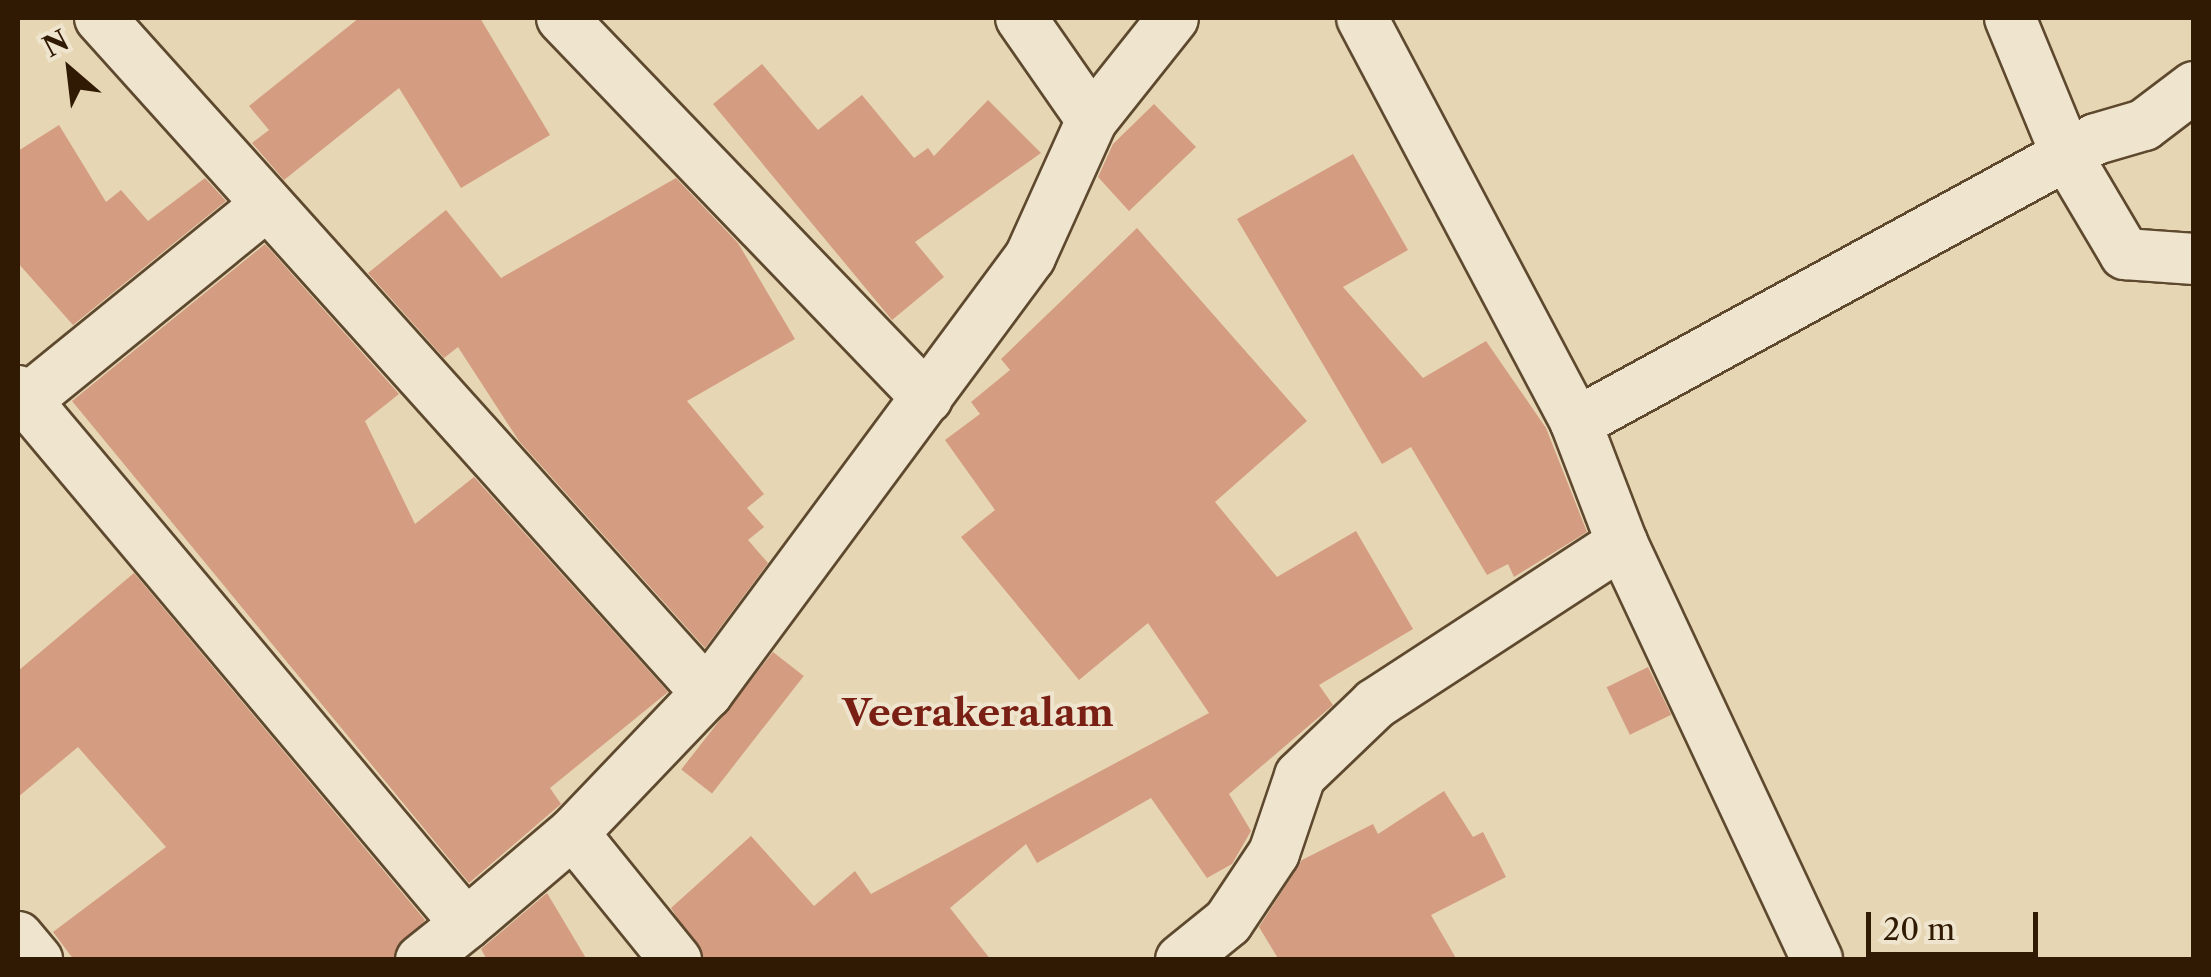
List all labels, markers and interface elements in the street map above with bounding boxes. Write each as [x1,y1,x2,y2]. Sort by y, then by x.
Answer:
north arrow [20,20,120,120]
text: N [37,23,75,64]
district label: Veerakeralam [842,690,1114,736]
scale bar [1871,892,2044,954]
text: 20 m [1883,911,1955,948]

